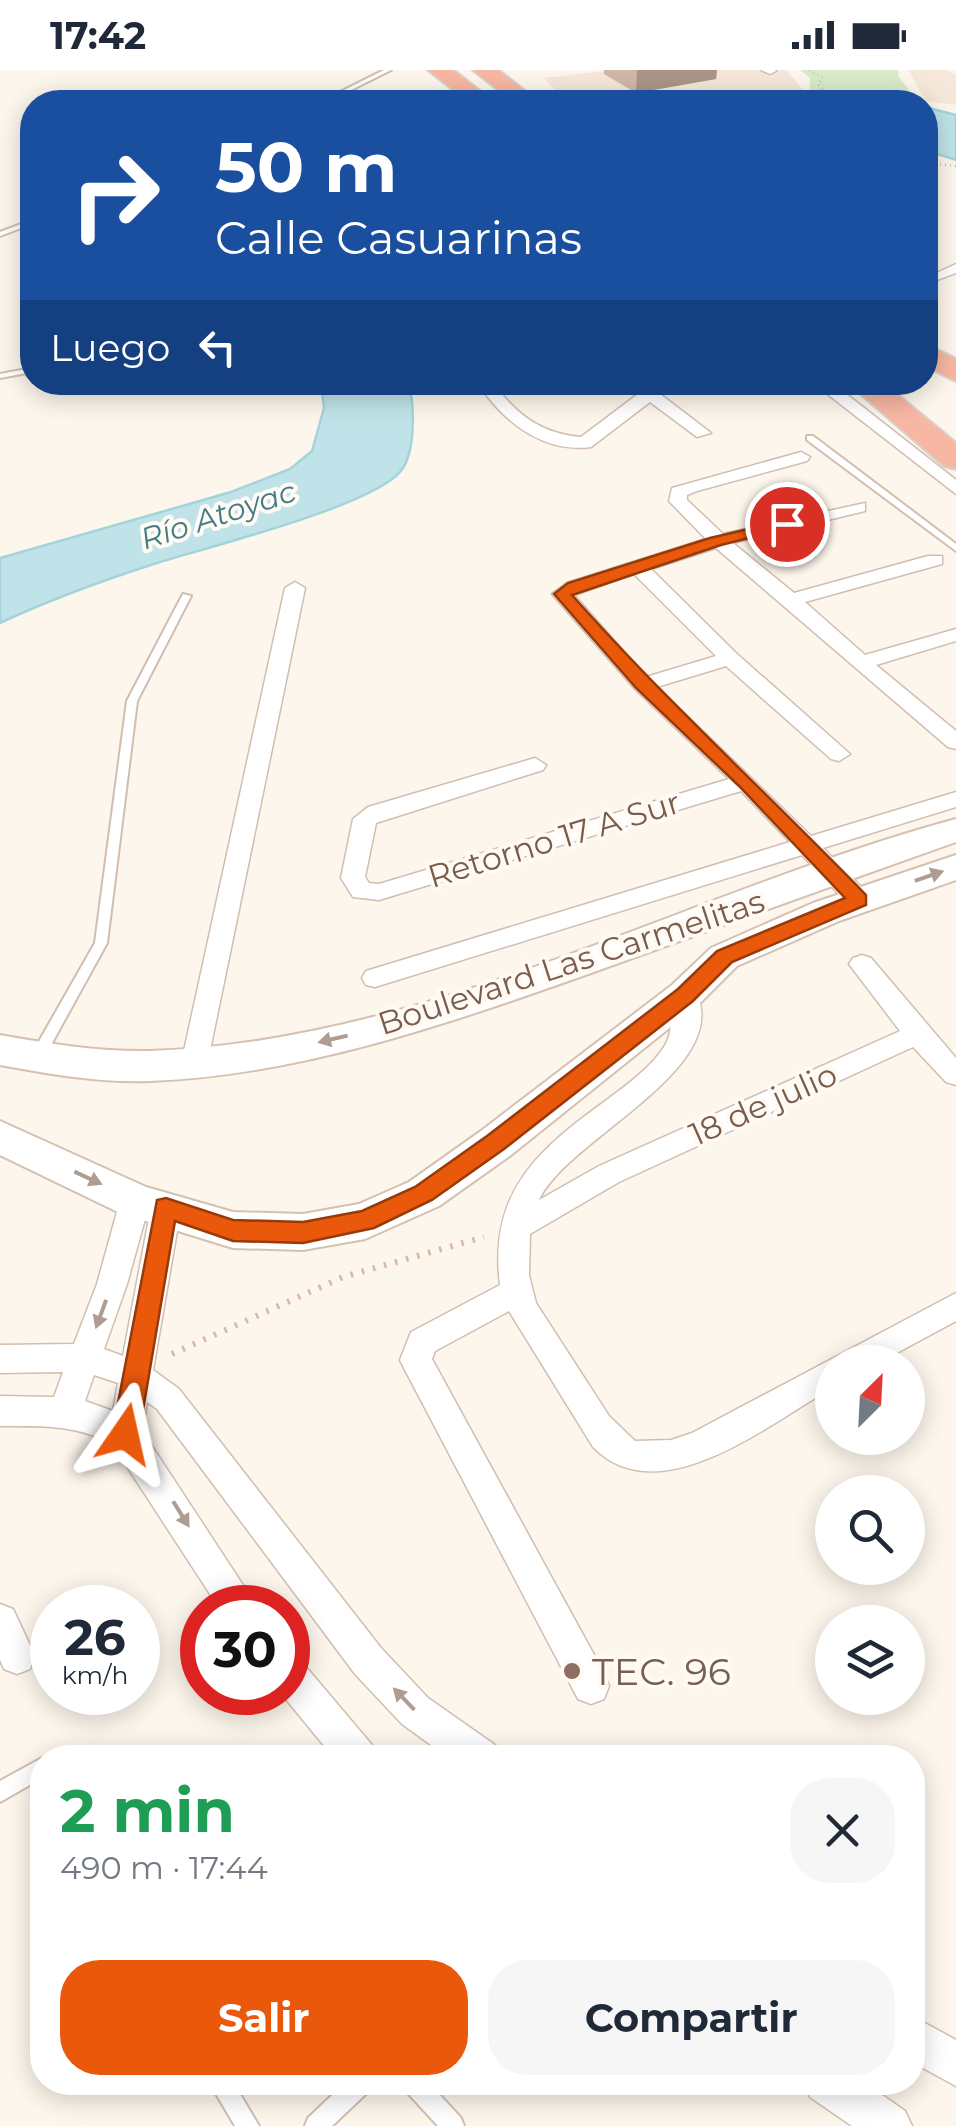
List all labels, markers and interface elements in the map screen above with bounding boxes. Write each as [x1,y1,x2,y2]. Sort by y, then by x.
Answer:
text: 17:42 [50,12,146,59]
text: 50 m [215,124,397,210]
icon: right [50,130,180,260]
text: Calle Casuarinas [215,210,582,265]
icon: left [190,320,245,375]
text: Luego [50,324,170,371]
water label: Río Atoyac [136,473,300,557]
pin [745,482,830,567]
icon: arrive [760,497,815,552]
street label: Retorno 17 A Sur [423,782,685,896]
one-way arrow [914,868,944,883]
street label: Boulevard Las Carmelitas [373,881,769,1043]
one-way arrow [317,1032,348,1047]
street label: 18 de julio [683,1054,843,1154]
one-way arrow [74,1170,103,1187]
one-way arrow [93,1299,108,1329]
north arrow [815,1345,925,1455]
map controls [815,1345,925,1715]
position arrow [73,1382,177,1486]
button: search [815,1475,925,1585]
one-way arrow [171,1501,189,1528]
speed limit sign: 30 [180,1585,310,1715]
button: layers [815,1605,925,1715]
text: 26 [64,1607,126,1668]
place label: TEC. 96 [592,1648,731,1695]
text: km/h [62,1660,128,1690]
marker: TEC. 96 [561,1660,583,1682]
one-way arrow [393,1688,417,1712]
text: 2 min [60,1774,235,1847]
button: close [790,1778,895,1883]
text: 490 m · 17:44 [60,1848,268,1887]
button: Salir [60,1960,468,2075]
button: Compartir [488,1960,895,2075]

